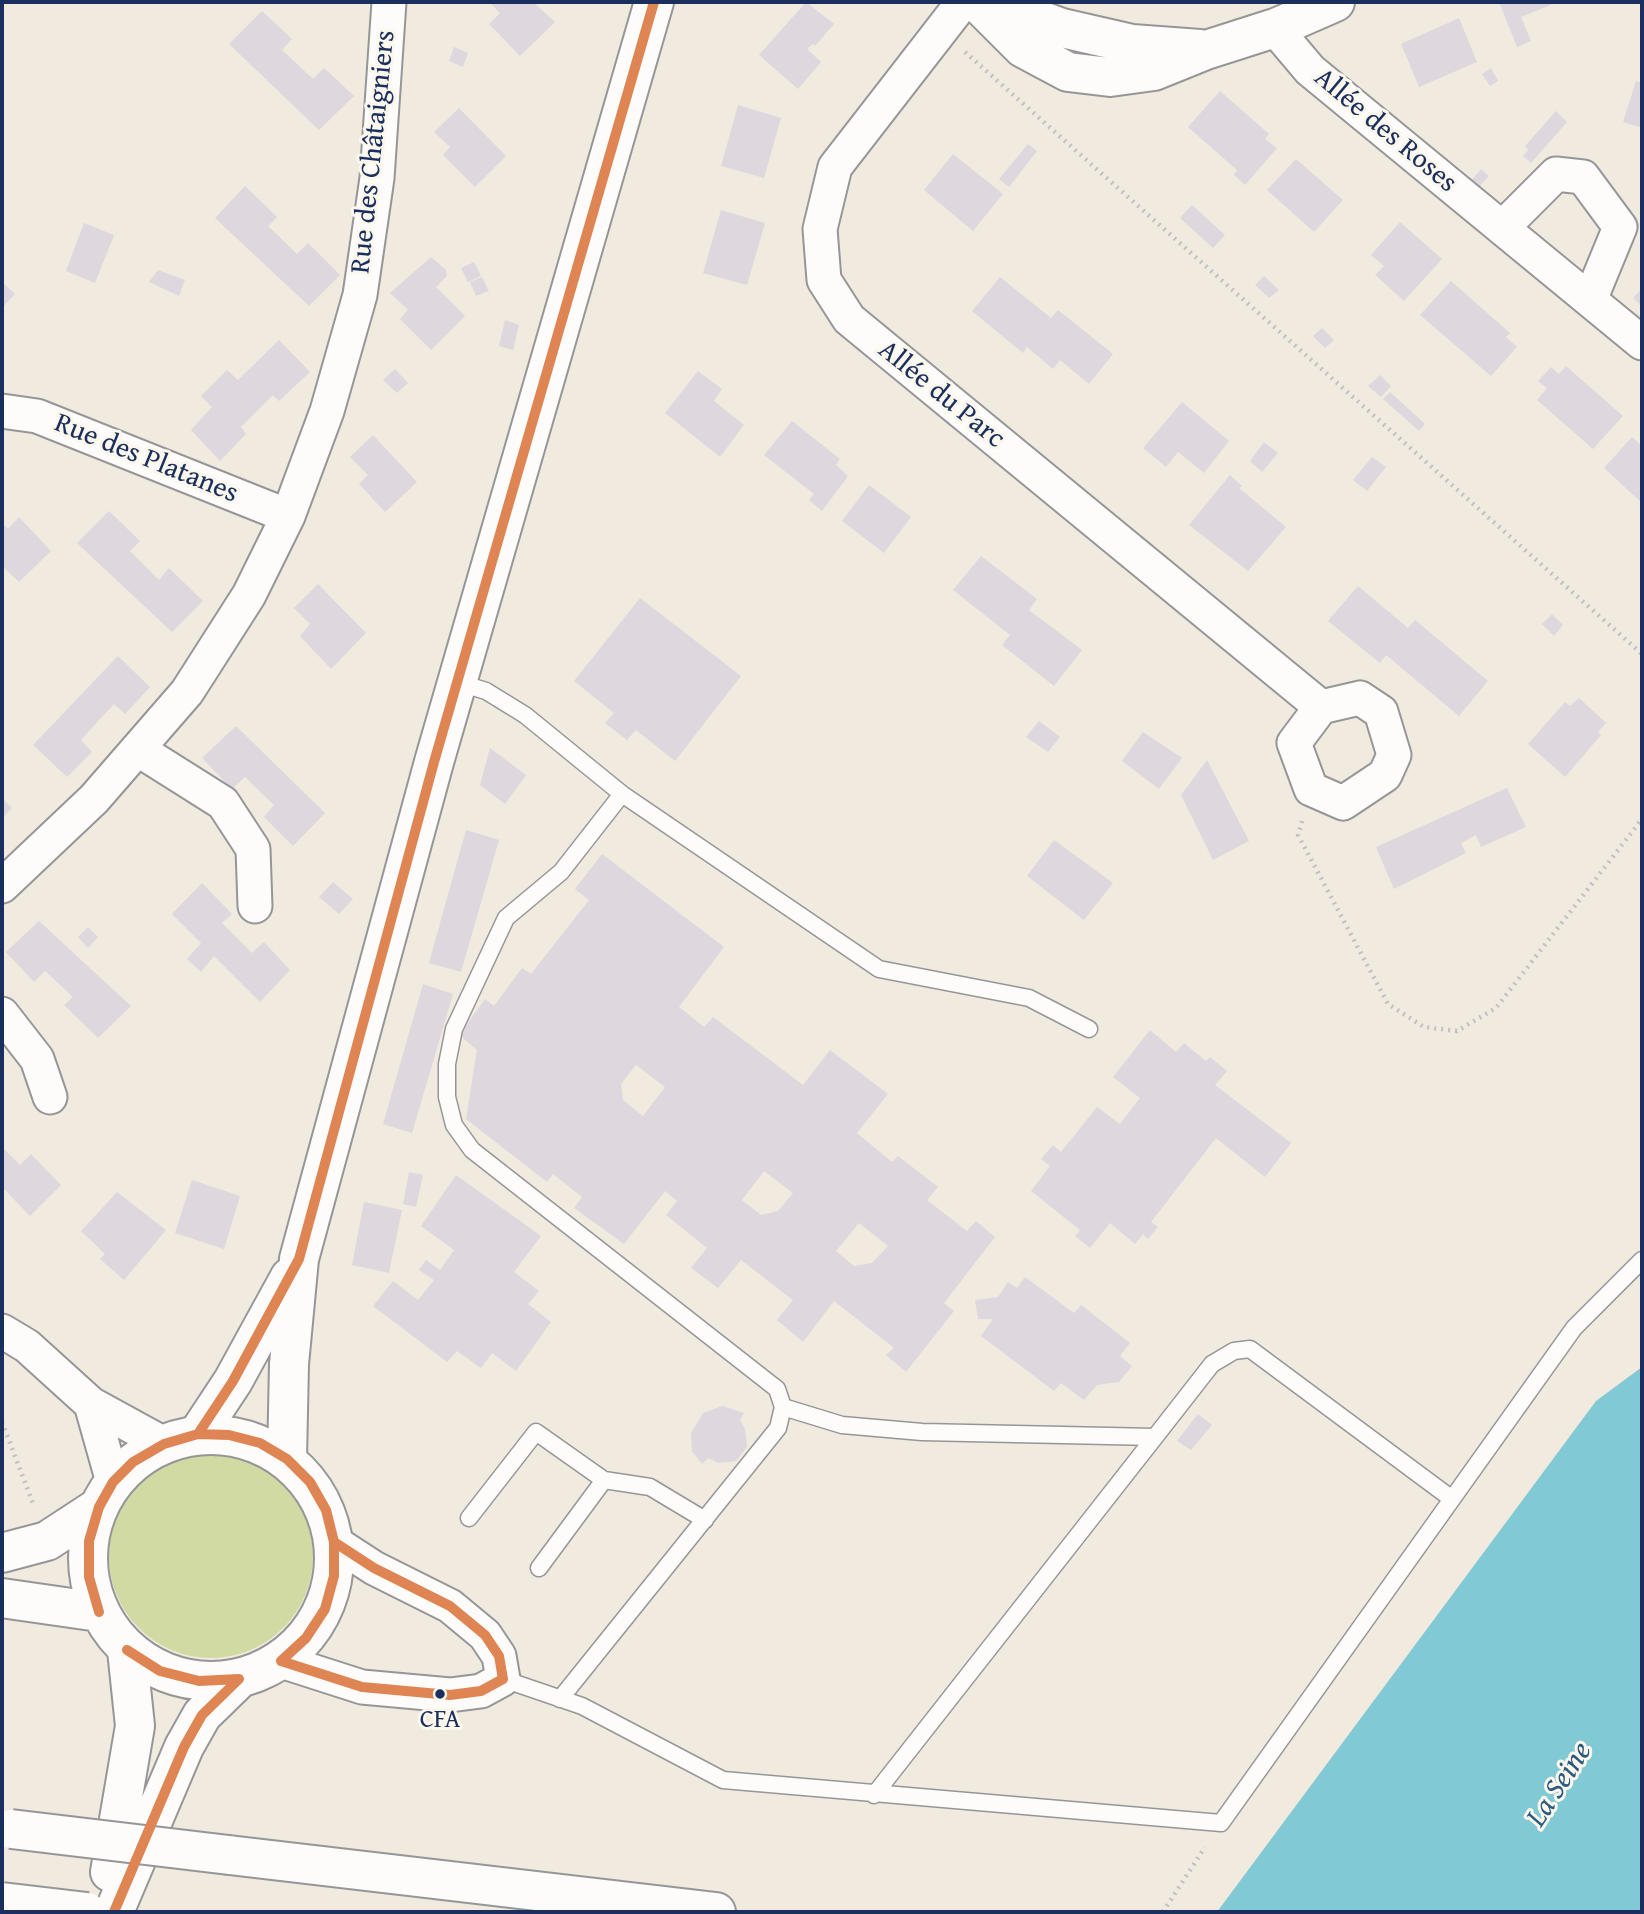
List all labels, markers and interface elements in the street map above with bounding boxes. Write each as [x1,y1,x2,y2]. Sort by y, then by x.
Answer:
street label: Rue des Châtaigniers [345,29,403,275]
street label: Allée des Roses [1307,61,1463,201]
street label: Allée du Parc [871,334,1011,456]
street label: Rue des Platanes [49,407,243,511]
marker: CFA [433,1687,447,1701]
place label: CFA [420,1704,460,1736]
water label: La Seine [1519,1736,1601,1834]

